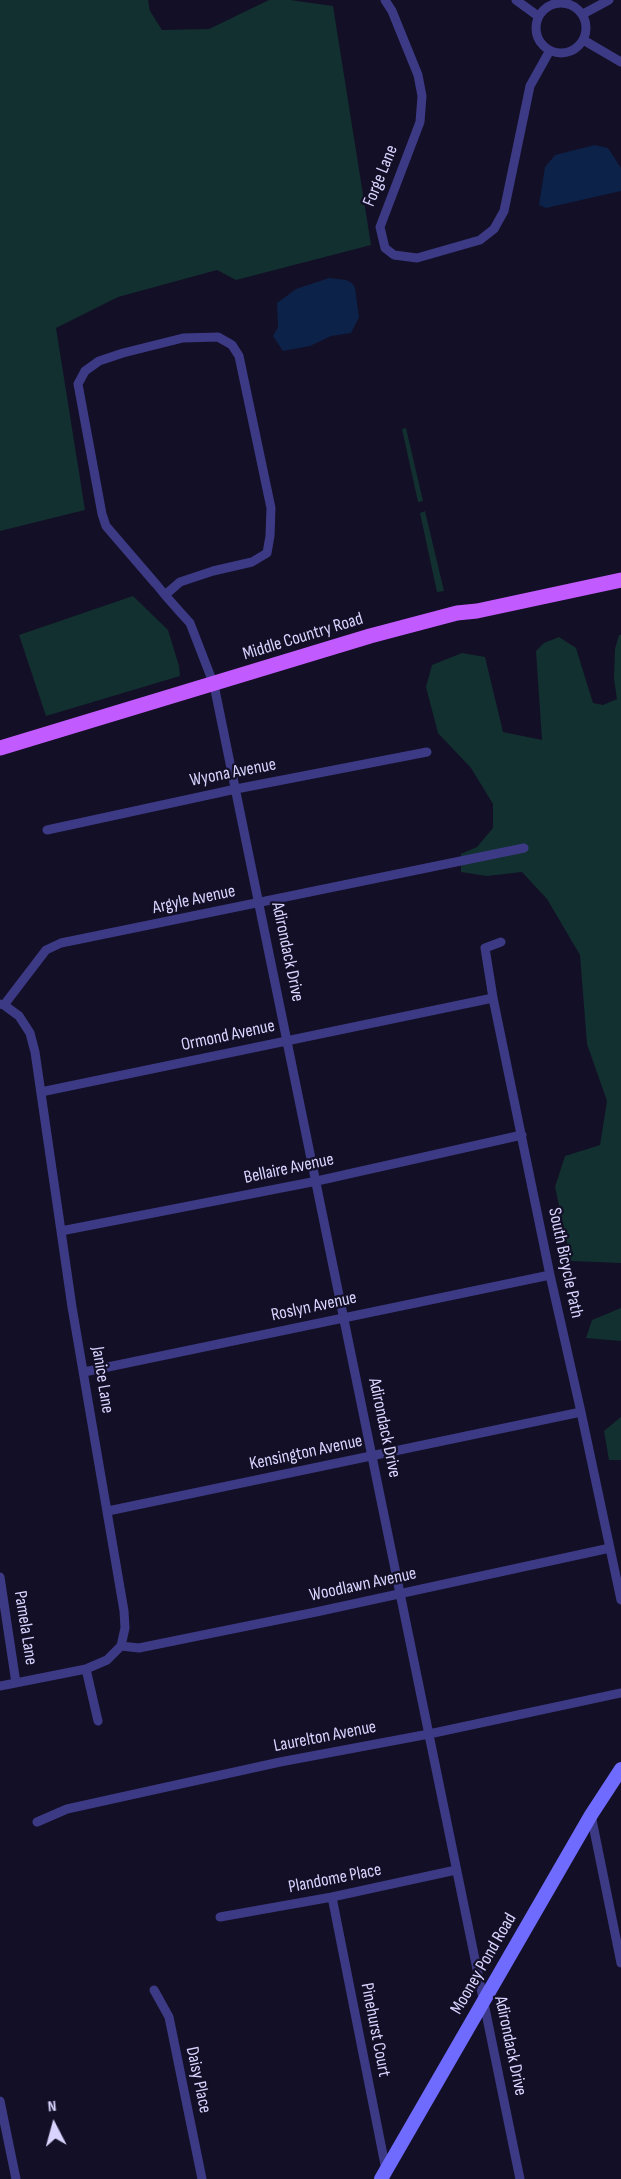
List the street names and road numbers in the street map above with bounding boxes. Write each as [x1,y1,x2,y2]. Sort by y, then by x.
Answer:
street label: Forge Lane [359,142,403,210]
street label: Middle Country Road [240,608,366,666]
street label: Wyona Avenue [188,754,278,792]
street label: Argyle Avenue [151,881,237,919]
street label: Adirondack Drive [266,900,308,1004]
street label: Ormond Avenue [179,1016,277,1056]
street label: Bellaire Avenue [242,1149,336,1189]
street label: South Bicycle Path [543,1206,587,1320]
street label: Roslyn Avenue [269,1287,359,1327]
street label: Janice Lane [86,1345,118,1415]
street label: Adirondack Drive [363,1376,405,1480]
street label: Kensington Avenue [248,1431,364,1475]
street label: Woodlawn Avenue [308,1563,418,1607]
street label: Pamela Lane [8,1589,42,1667]
street label: Laurelton Avenue [272,1716,378,1758]
street label: Plandome Place [287,1859,383,1899]
street label: Mooney Pond Road [446,1910,522,2018]
street label: Pinehurst Court [355,1981,395,2079]
street label: Adirondack Drive [489,1994,531,2098]
street label: Daisy Place [180,2045,216,2115]

